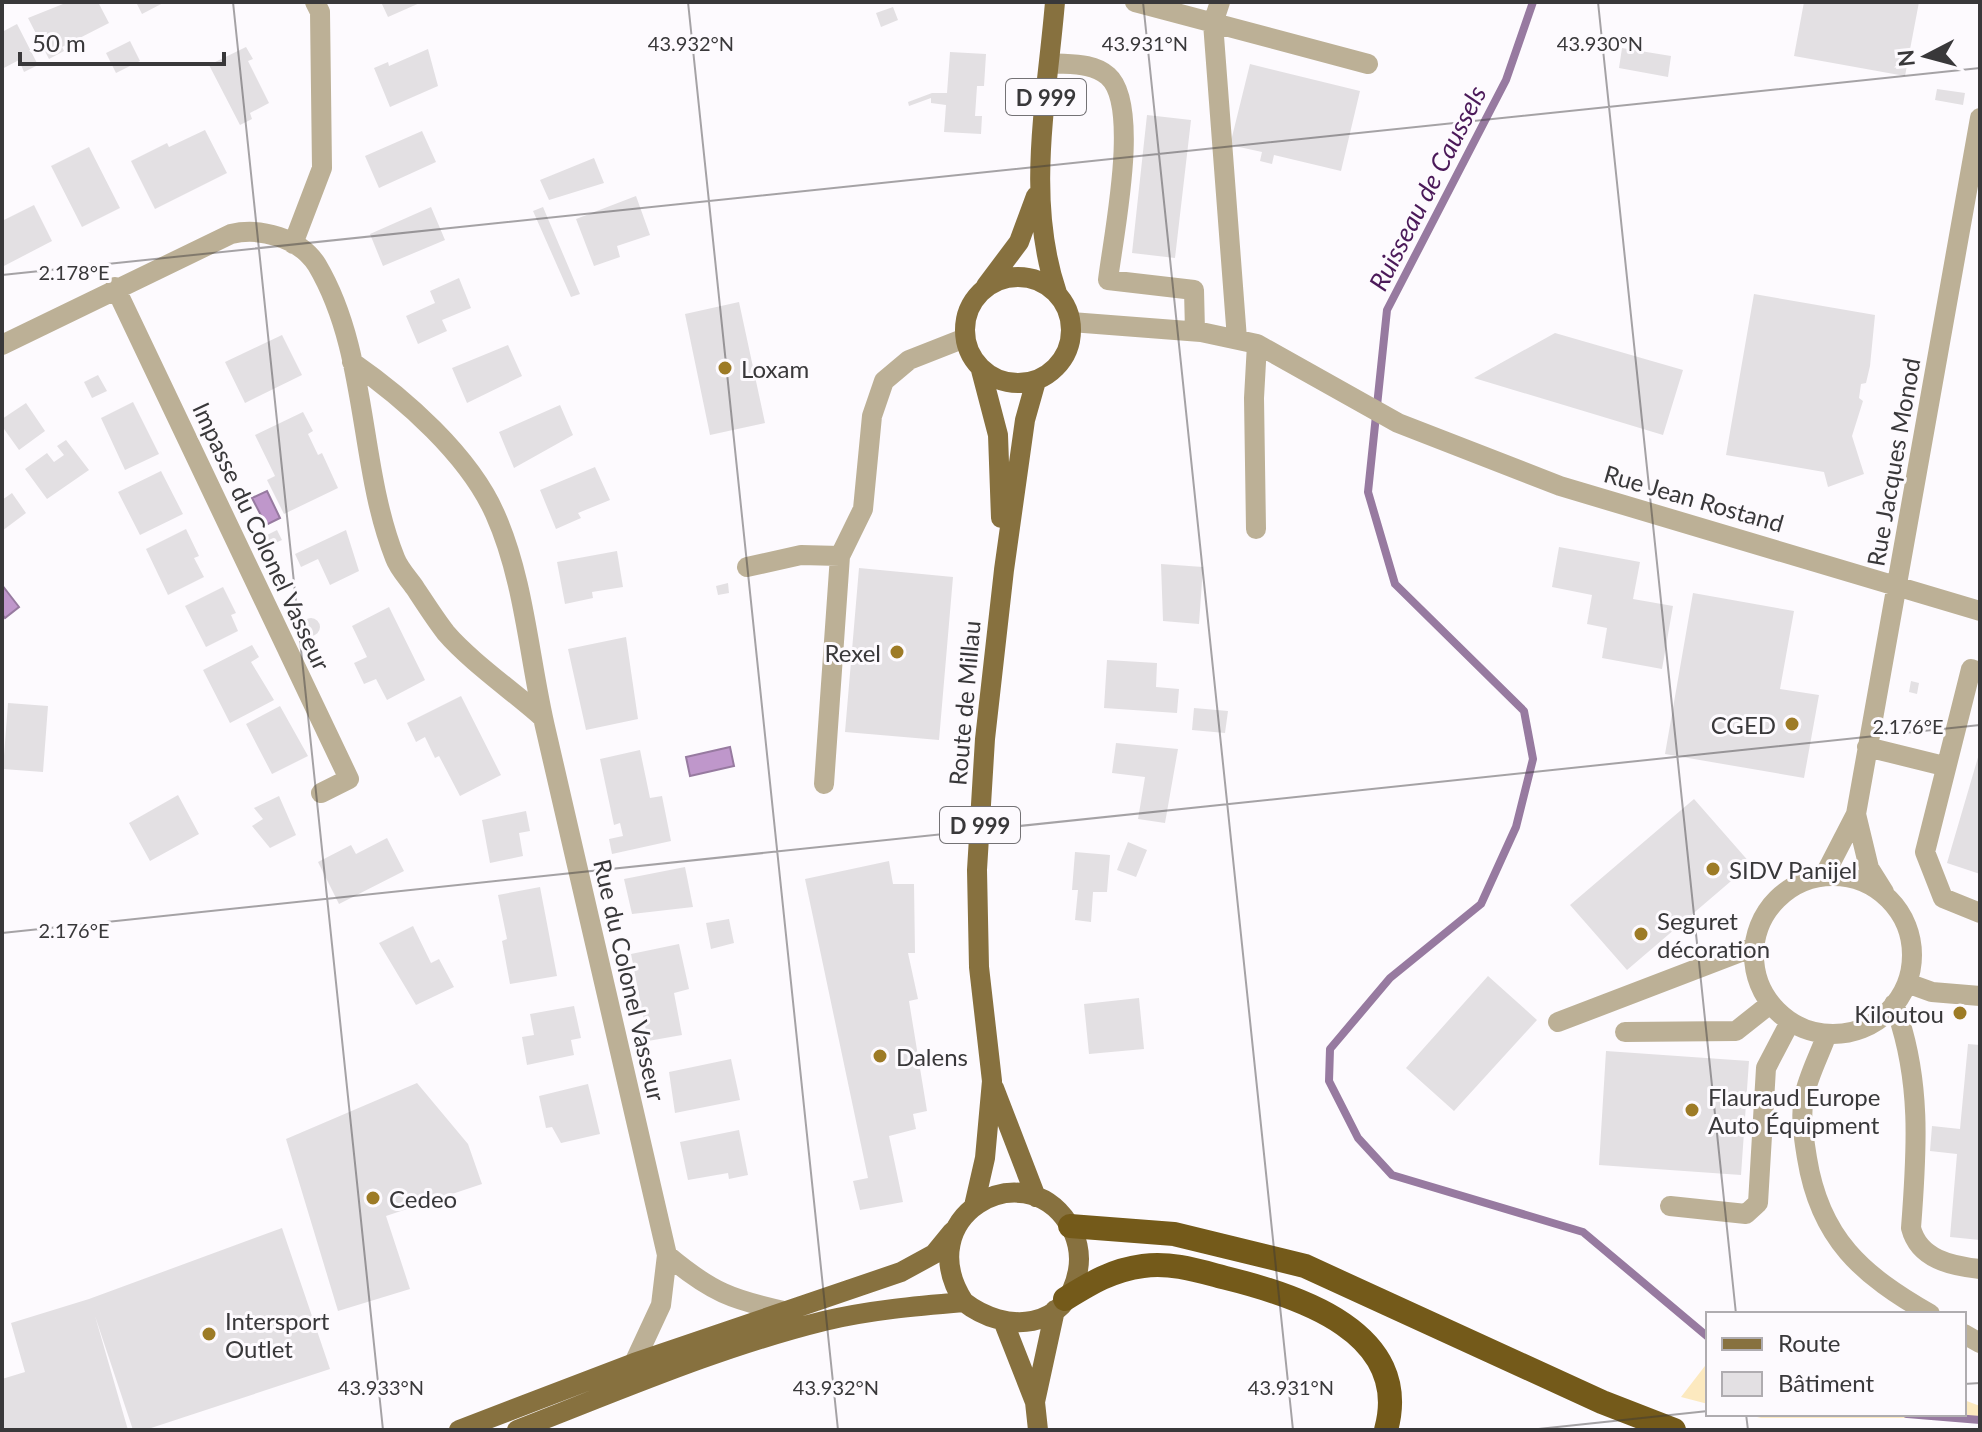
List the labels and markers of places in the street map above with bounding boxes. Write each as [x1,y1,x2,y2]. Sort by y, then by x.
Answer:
place label: Loxam [741,354,809,383]
marker: Loxam [716,359,734,377]
place label: Rexel [824,638,881,667]
marker: Rexel [888,643,906,661]
place label: CGED [1711,710,1776,739]
marker: CGED [1783,715,1801,733]
place label: SIDV Panijel [1729,855,1857,884]
marker: SIDV Panijel [1704,860,1722,878]
place label: Seguret décoration [1657,906,1770,963]
marker: Seguret décoration [1632,925,1650,943]
place label: Kiloutou [1854,999,1944,1028]
marker: Kiloutou [1951,1004,1969,1022]
place label: Dalens [896,1042,968,1071]
marker: Dalens [871,1047,889,1065]
place label: Flauraud Europe Auto Équipment [1708,1082,1880,1139]
marker: Flauraud Europe Auto Équipment [1683,1101,1701,1119]
place label: Cedeo [389,1184,457,1213]
marker: Cedeo [364,1189,382,1207]
place label: Intersport Outlet [225,1306,330,1363]
marker: Intersport Outlet [200,1325,218,1343]

